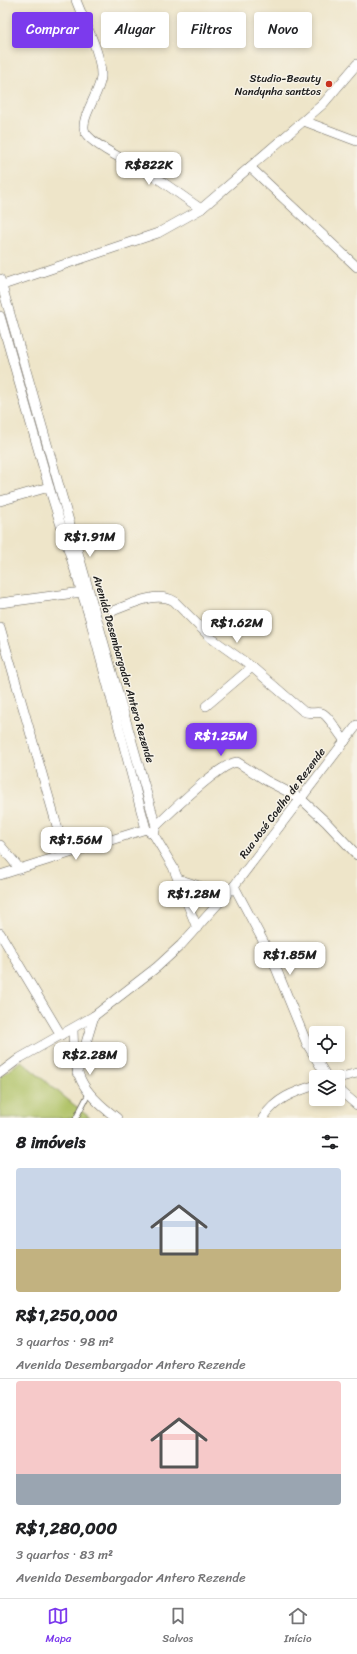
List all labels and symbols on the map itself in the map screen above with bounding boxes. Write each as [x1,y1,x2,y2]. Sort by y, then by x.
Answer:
place label: Studio-Beauty Nandynha santtos [235,69,322,101]
marker: Studio-Beauty Nandynha santtos [324,79,334,89]
pin: R$822K [116,152,182,186]
pin: R$1.91M [53,524,127,558]
street label: Avenida Desembargador Antero Rezende [87,572,160,766]
pin: R$1.62M [200,610,274,644]
pin: R$1.25M [184,723,258,757]
street label: Rua José Coelho de Rezende [234,743,331,863]
pin: R$1.56M [39,827,113,861]
pin: R$1.28M [157,881,231,915]
pin: R$1.85M [253,942,327,976]
pin: R$2.28M [53,1042,127,1076]

